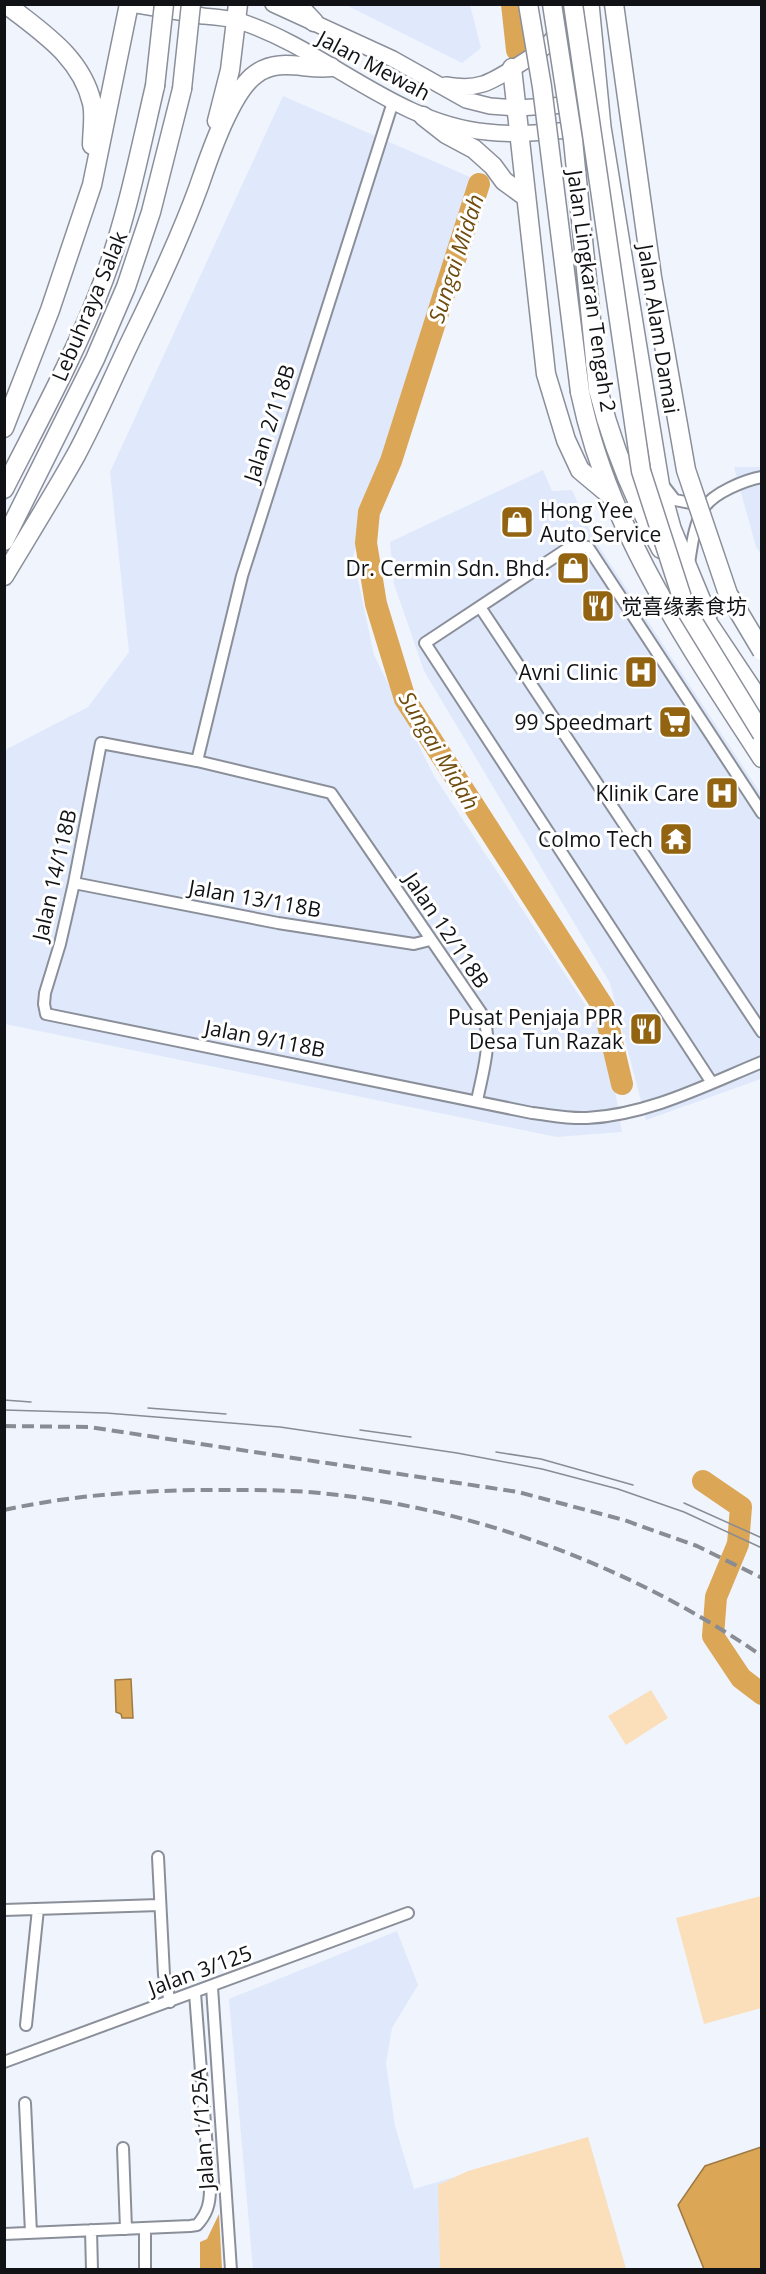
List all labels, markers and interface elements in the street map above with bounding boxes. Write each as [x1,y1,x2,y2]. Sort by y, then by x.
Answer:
street label: Jalan Mewah [311,23,435,106]
street label: Jalan Lingkaran Tengah 2 [561,166,623,414]
water label: Sungai Midah [420,190,490,326]
street label: Lebuhraya Salak [45,227,133,385]
street label: Jalan Alam Damai [631,240,686,416]
street label: Jalan 2/118B [236,361,301,487]
place label: Hong Yee Auto Service [540,496,661,548]
shop icon: Hong Yee Auto Service [499,504,535,540]
shop icon: Dr. Cermin Sdn. Bhd. [555,550,591,586]
place label: Dr. Cermin Sdn. Bhd. [346,554,550,582]
restaurant icon: 觉喜缘素食坊 [580,588,616,624]
place label: 觉喜缘素食坊 [621,592,747,620]
hospital icon: Avni Clinic [623,654,659,690]
place label: Avni Clinic [519,658,618,686]
water label: Sungai Midah [393,685,487,815]
supermarket icon: 99 Speedmart [657,704,693,740]
place label: 99 Speedmart [515,708,652,736]
hospital icon: Klinik Care [704,775,740,811]
place label: Klinik Care [596,779,699,807]
street label: Jalan 14/118B [25,807,83,945]
temple icon: Colmo Tech [658,821,694,857]
place label: Colmo Tech [538,825,653,853]
street label: Jalan 12/118B [397,865,496,993]
street label: Jalan 13/118B [185,872,323,923]
place label: Pusat Penjaja PPR Desa Tun Razak [448,1003,623,1055]
restaurant icon: Pusat Penjaja PPR Desa Tun Razak [628,1011,664,1047]
street label: Jalan 9/118B [201,1012,328,1063]
street label: Jalan 3/125 [142,1938,256,2002]
street label: Jalan 1/125A [184,2067,220,2193]

